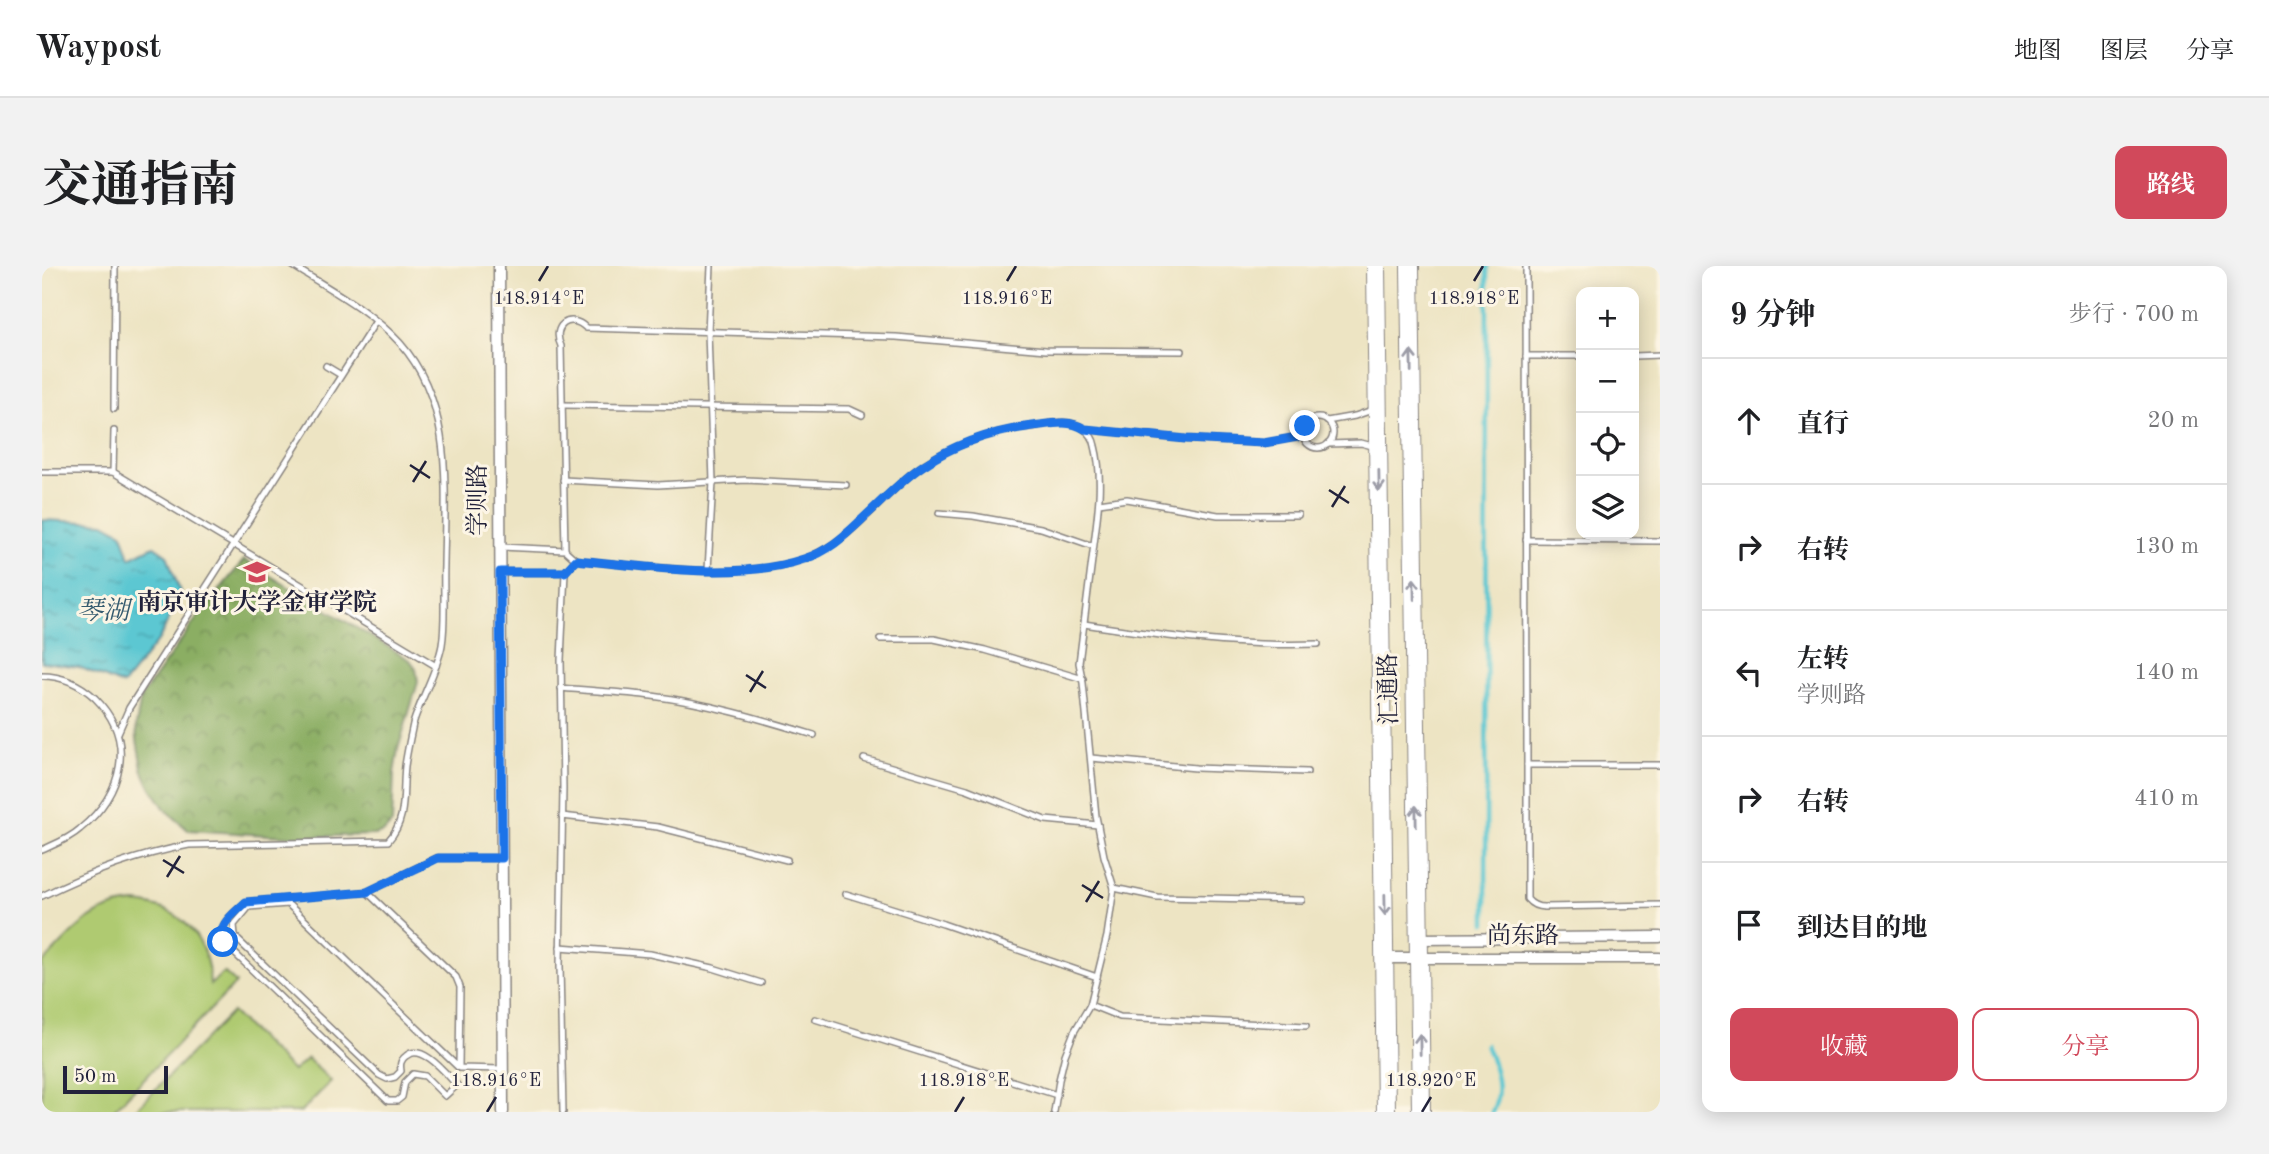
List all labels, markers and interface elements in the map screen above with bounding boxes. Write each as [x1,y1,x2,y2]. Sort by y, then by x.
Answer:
text: Waypost [35,32,161,65]
text: 地图 [2014,40,2062,64]
text: 图层 [2100,40,2148,64]
text: 分享 [2186,40,2234,64]
button: 路线 [2115,146,2227,219]
text: 交通指南 [42,164,238,213]
map controls [1576,287,1639,539]
button: + [1576,287,1639,350]
text: 118.914°E [494,290,584,308]
text: 118.916°E [962,290,1052,308]
text: 118.918°E [1429,290,1519,308]
text: 9 分钟 [1730,301,1816,331]
text: 步行 · 700 m [2069,303,2199,326]
one-way arrow [1404,350,1418,373]
button: − [1576,350,1639,413]
icon: ahead [1730,402,1768,440]
text: 20 m [2148,409,2199,432]
route end [1289,410,1320,441]
text: 直行 [1797,412,1849,438]
button: locate [1576,413,1639,476]
street label: 学则路 [464,464,491,536]
one-way arrow [1372,469,1386,492]
button: layers [1576,476,1639,539]
icon: right [1730,528,1768,566]
text: 130 m [2134,535,2199,558]
text: 右转 [1797,538,1849,564]
school or university icon: 南京审计大学金审学院 [242,557,272,587]
one-way arrow [1407,578,1420,601]
place label: 南京审计大学金审学院 [137,589,377,616]
water label: 琴湖 [77,597,133,625]
text: 左转 [1797,647,1849,673]
street label: 汇通路 [1374,653,1403,725]
icon: left [1730,654,1768,692]
text: 140 m [2134,661,2199,684]
text: 学则路 [1797,684,1866,707]
icon: right [1730,780,1768,818]
text: 410 m [2134,787,2199,810]
text: 右转 [1797,790,1849,816]
one-way arrow [1409,805,1423,828]
one-way arrow [1378,893,1392,916]
icon: arrive [1730,906,1768,944]
text: 到达目的地 [1797,916,1927,942]
street label: 尚东路 [1487,922,1559,949]
route start [207,926,238,957]
button: 收藏 [1730,1008,1958,1081]
button: 分享 [1972,1008,2199,1081]
one-way arrow [1413,1033,1426,1056]
scale bar [63,1063,168,1095]
text: 50 m [74,1068,116,1087]
text: 118.916°E [451,1072,541,1090]
text: 118.918°E [919,1072,1009,1090]
text: 118.920°E [1386,1072,1476,1090]

